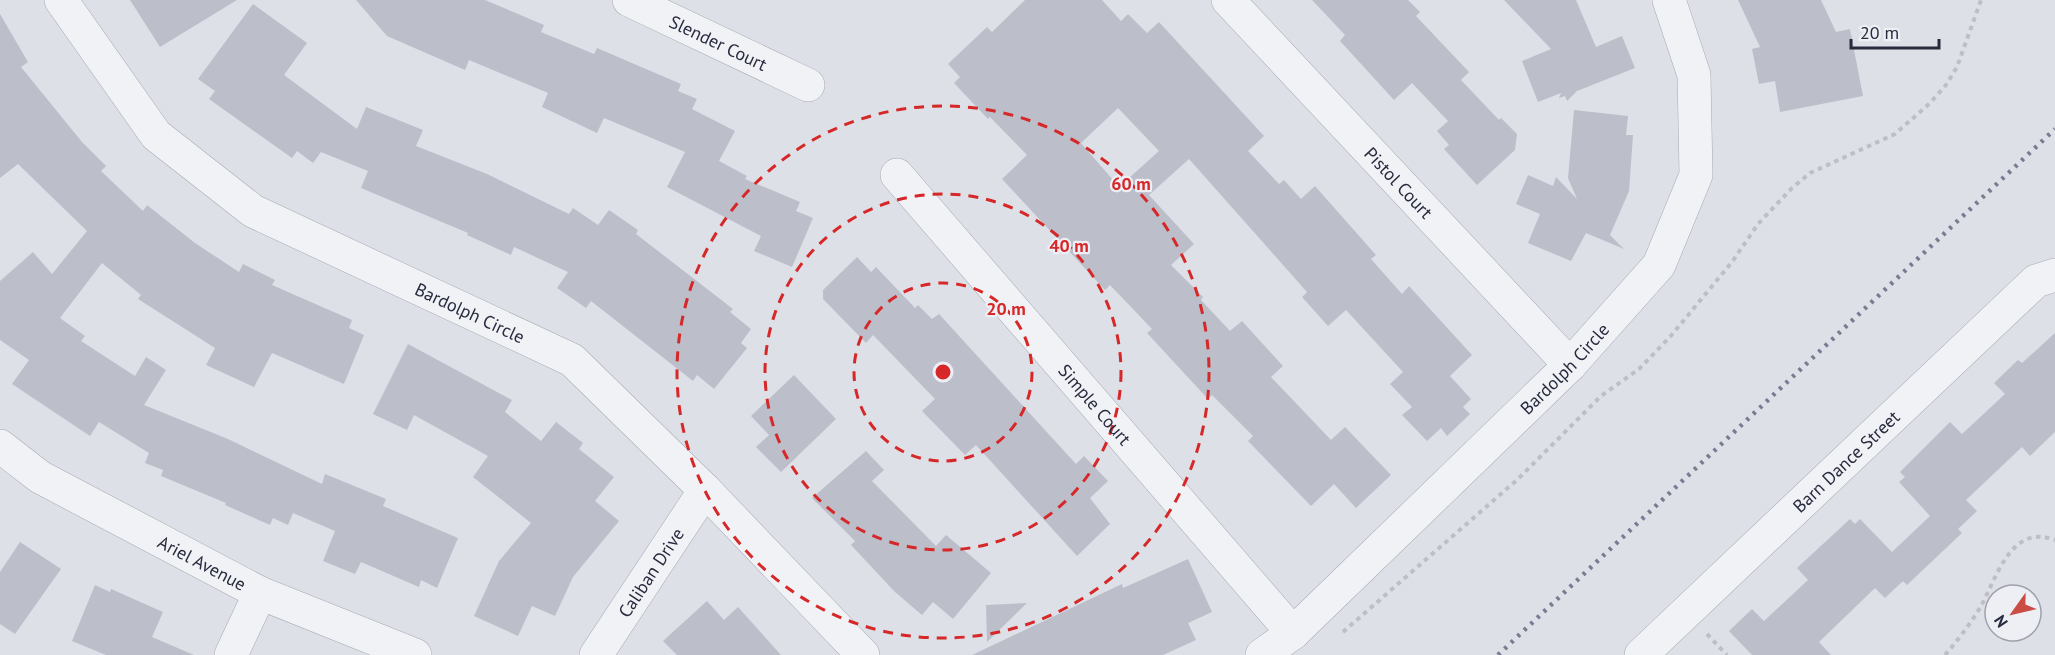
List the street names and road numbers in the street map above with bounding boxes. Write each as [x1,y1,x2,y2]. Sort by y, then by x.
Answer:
street label: Slender Court [666,9,771,75]
street label: Pistol Court [1360,142,1438,223]
street label: Bardolph Circle [412,277,529,348]
street label: Bardolph Circle [1515,318,1614,419]
street label: Simple Court [1054,359,1137,449]
street label: Barn Dance Street [1788,405,1904,517]
street label: Caliban Drive [613,523,688,622]
street label: Ariel Avenue [154,530,250,595]

